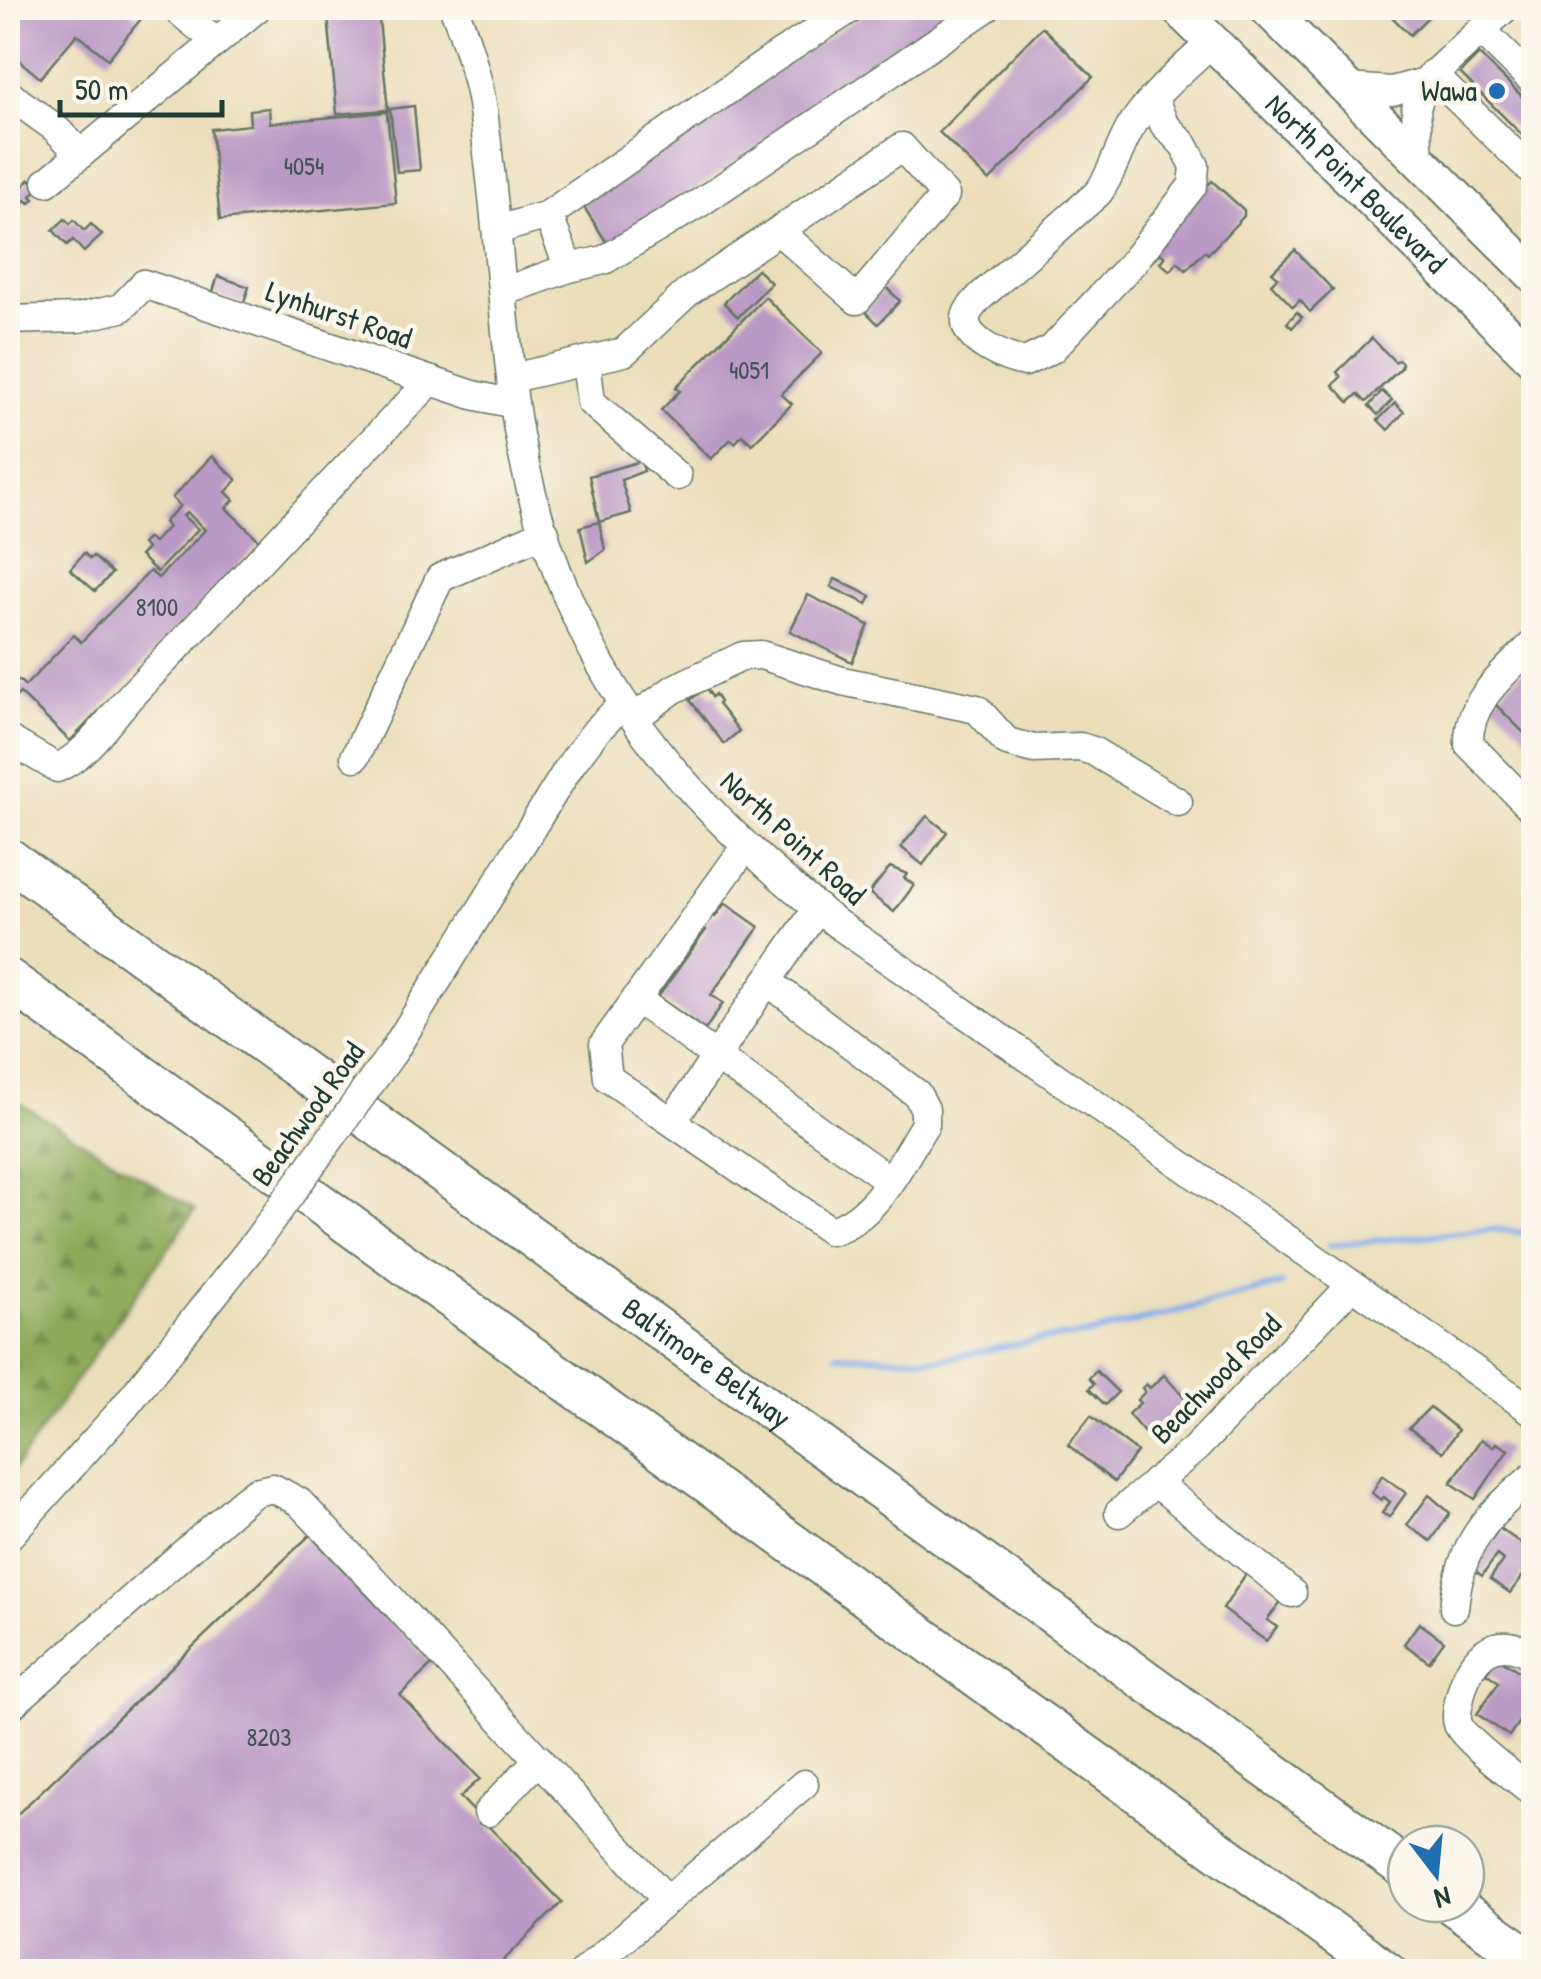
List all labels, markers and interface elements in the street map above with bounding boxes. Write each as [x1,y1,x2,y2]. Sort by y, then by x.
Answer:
scale bar [60,55,222,117]
text: 50 m [75,69,128,109]
place label: Wawa [1421,70,1477,110]
marker: Wawa [1486,80,1508,102]
street label: North Point Boulevard [1257,85,1456,282]
house number: 4054 [284,149,324,183]
street label: Lynhurst Road [261,270,418,358]
house number: 4051 [729,353,769,387]
house number: 8100 [136,590,178,624]
street label: North Point Road [712,761,875,913]
street label: Beachwood Road [241,1033,373,1194]
street label: Baltimore Beltway [615,1288,799,1437]
street label: Beachwood Road [1141,1304,1289,1452]
house number: 8203 [247,1720,291,1754]
north arrow [1386,1824,1486,1924]
text: N [1430,1878,1455,1918]

